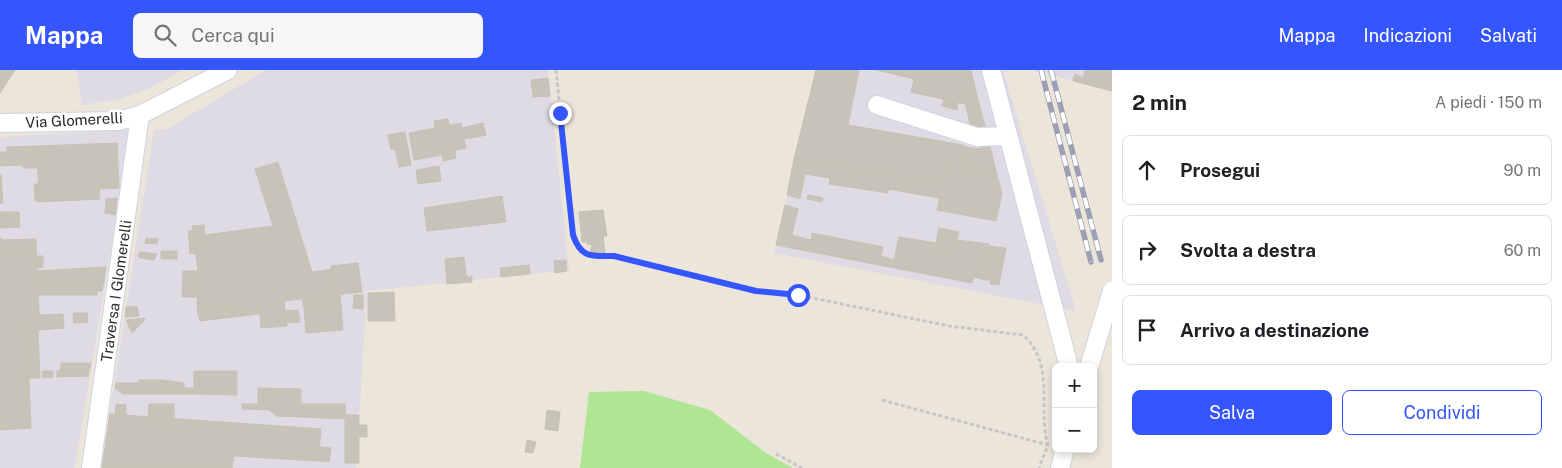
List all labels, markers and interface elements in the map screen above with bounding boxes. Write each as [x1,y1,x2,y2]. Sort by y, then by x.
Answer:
search box [133,13,483,58]
text: Mappa [25,21,103,49]
icon: search [151,21,179,49]
text: Cerca qui [191,24,275,46]
text: Mappa [1278,25,1336,46]
text: Indicazioni [1364,25,1452,46]
text: Salvati [1480,25,1537,46]
text: 2 min [1132,90,1187,115]
text: A piedi · 150 m [1435,93,1542,112]
route end [549,102,572,125]
street label: Via Glomerelli [25,109,123,131]
icon: ahead [1133,156,1161,184]
text: Prosegui [1180,159,1260,181]
text: 90 m [1504,161,1541,180]
street label: Traversa I Glomerelli [98,219,134,363]
icon: right [1133,236,1161,264]
text: Svolta a destra [1180,239,1316,261]
text: 60 m [1504,241,1541,260]
route start [787,284,810,307]
icon: arrive [1133,316,1161,344]
text: Arrivo a destinazione [1180,319,1369,341]
map controls [1052,363,1097,453]
button: + [1052,363,1097,408]
button: Salva [1132,390,1332,435]
button: Condividi [1342,390,1542,435]
button: − [1052,408,1097,453]

